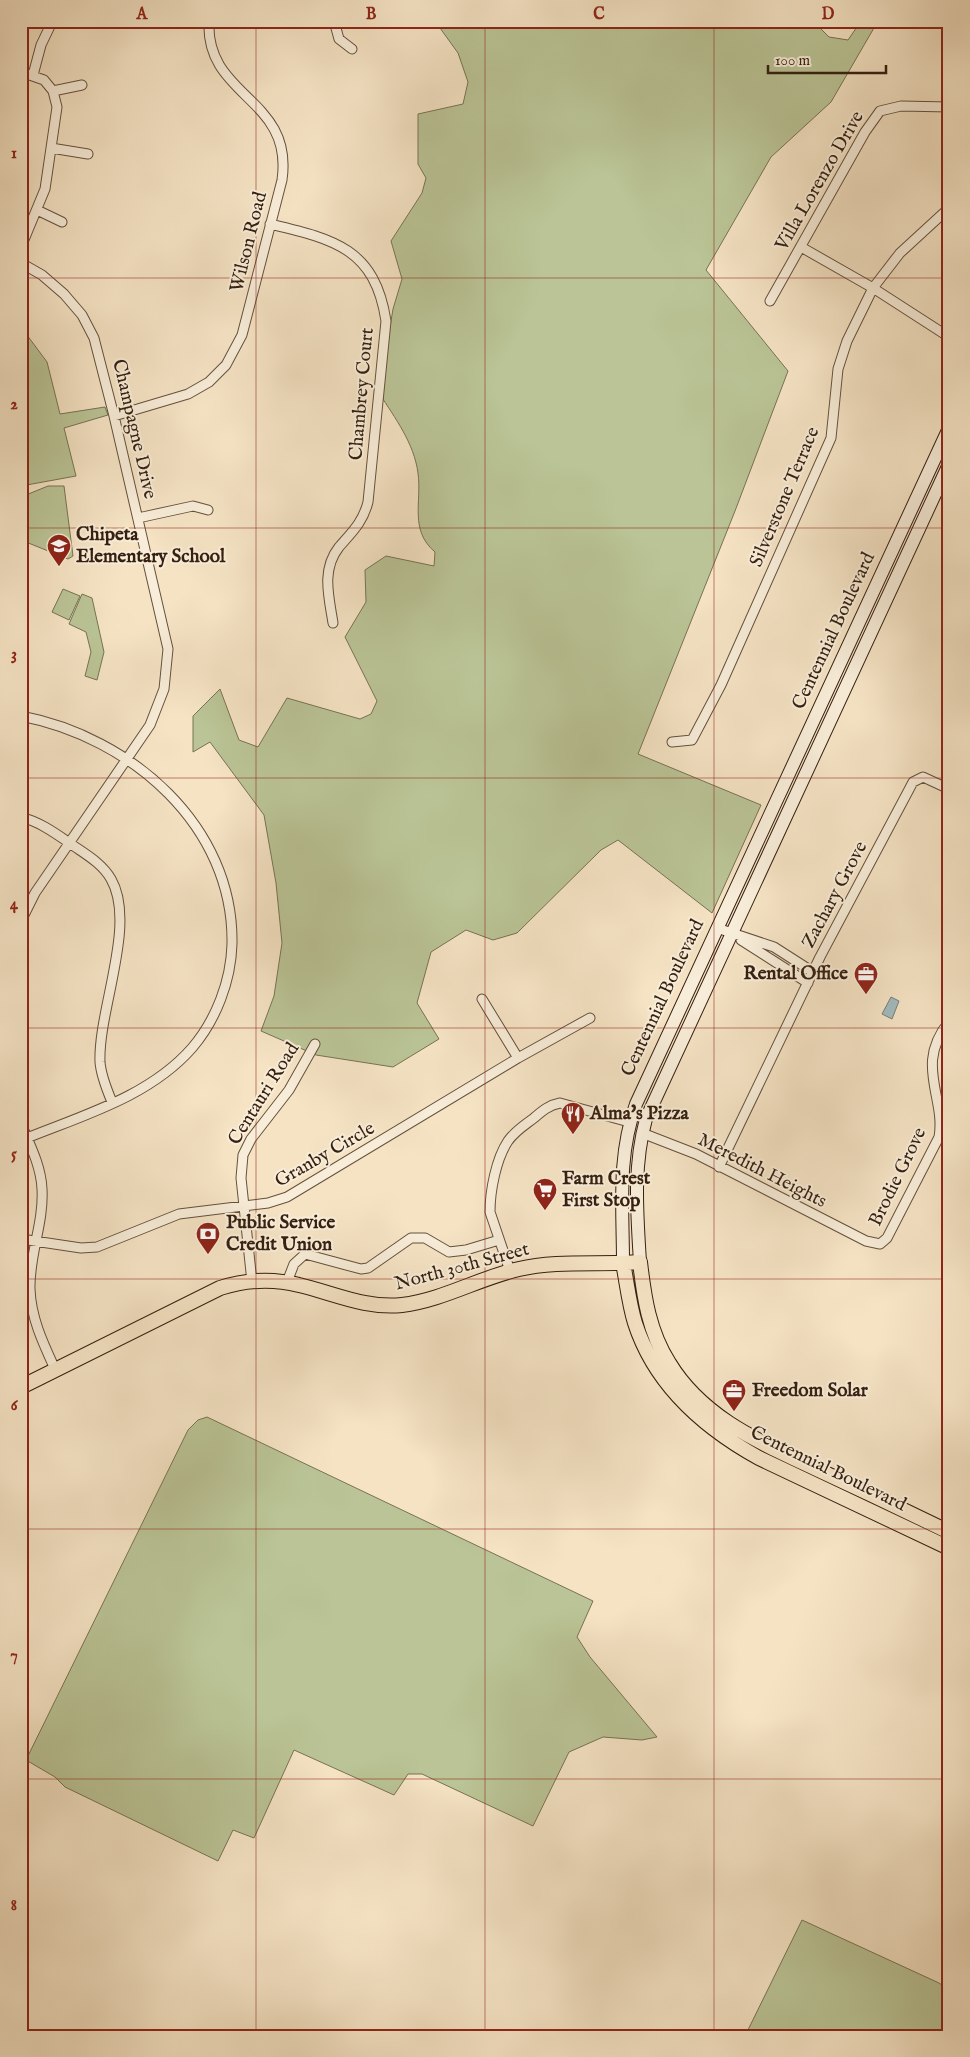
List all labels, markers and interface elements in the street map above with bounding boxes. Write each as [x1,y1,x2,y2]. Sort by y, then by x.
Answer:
text: A [136,5,149,25]
text: B [366,5,377,25]
text: C [593,5,605,25]
text: D [822,5,835,25]
scale bar [768,42,885,74]
text: 100 m [775,51,811,70]
street label: Villa Lorenzo Drive [770,107,870,256]
text: 1 [11,144,17,164]
street label: Wilson Road [225,189,273,295]
street label: Chambrey Court [344,326,380,461]
street label: Champagne Drive [106,357,162,501]
text: 2 [10,395,18,415]
street label: Silverstone Terrace [745,423,825,571]
place label: Chipeta Elementary School [76,523,226,569]
school or university icon: Chipeta Elementary School [46,533,72,567]
street label: Centennial Boulevard [787,548,881,713]
text: 3 [11,645,17,665]
street label: Zachary Grove [797,837,873,953]
text: 4 [10,895,19,915]
street label: Centennial Boulevard [616,915,710,1080]
office icon: Rental Office [853,961,879,995]
place label: Rental Office [743,962,848,986]
street label: Centauri Road [223,1038,305,1150]
restaurant icon: Alma's Pizza [560,1101,586,1135]
place label: Alma's Pizza [589,1102,690,1126]
street label: Granby Circle [271,1117,379,1193]
street label: Brodie Grove [864,1123,932,1230]
street label: Meredith Heights [694,1128,830,1214]
text: 5 [11,1145,17,1165]
place label: Farm Crest First Stop [562,1167,651,1213]
supermarket icon: Farm Crest First Stop [532,1177,558,1211]
place label: Public Service Credit Union [226,1211,335,1257]
bank icon: Public Service Credit Union [195,1221,221,1255]
street label: North 30th Street [392,1237,532,1296]
office icon: Freedom Solar [721,1378,747,1412]
place label: Freedom Solar [752,1379,869,1403]
text: 6 [11,1396,19,1416]
street label: Centennial Boulevard [746,1421,911,1518]
text: 7 [10,1646,18,1666]
text: 8 [11,1896,17,1916]

